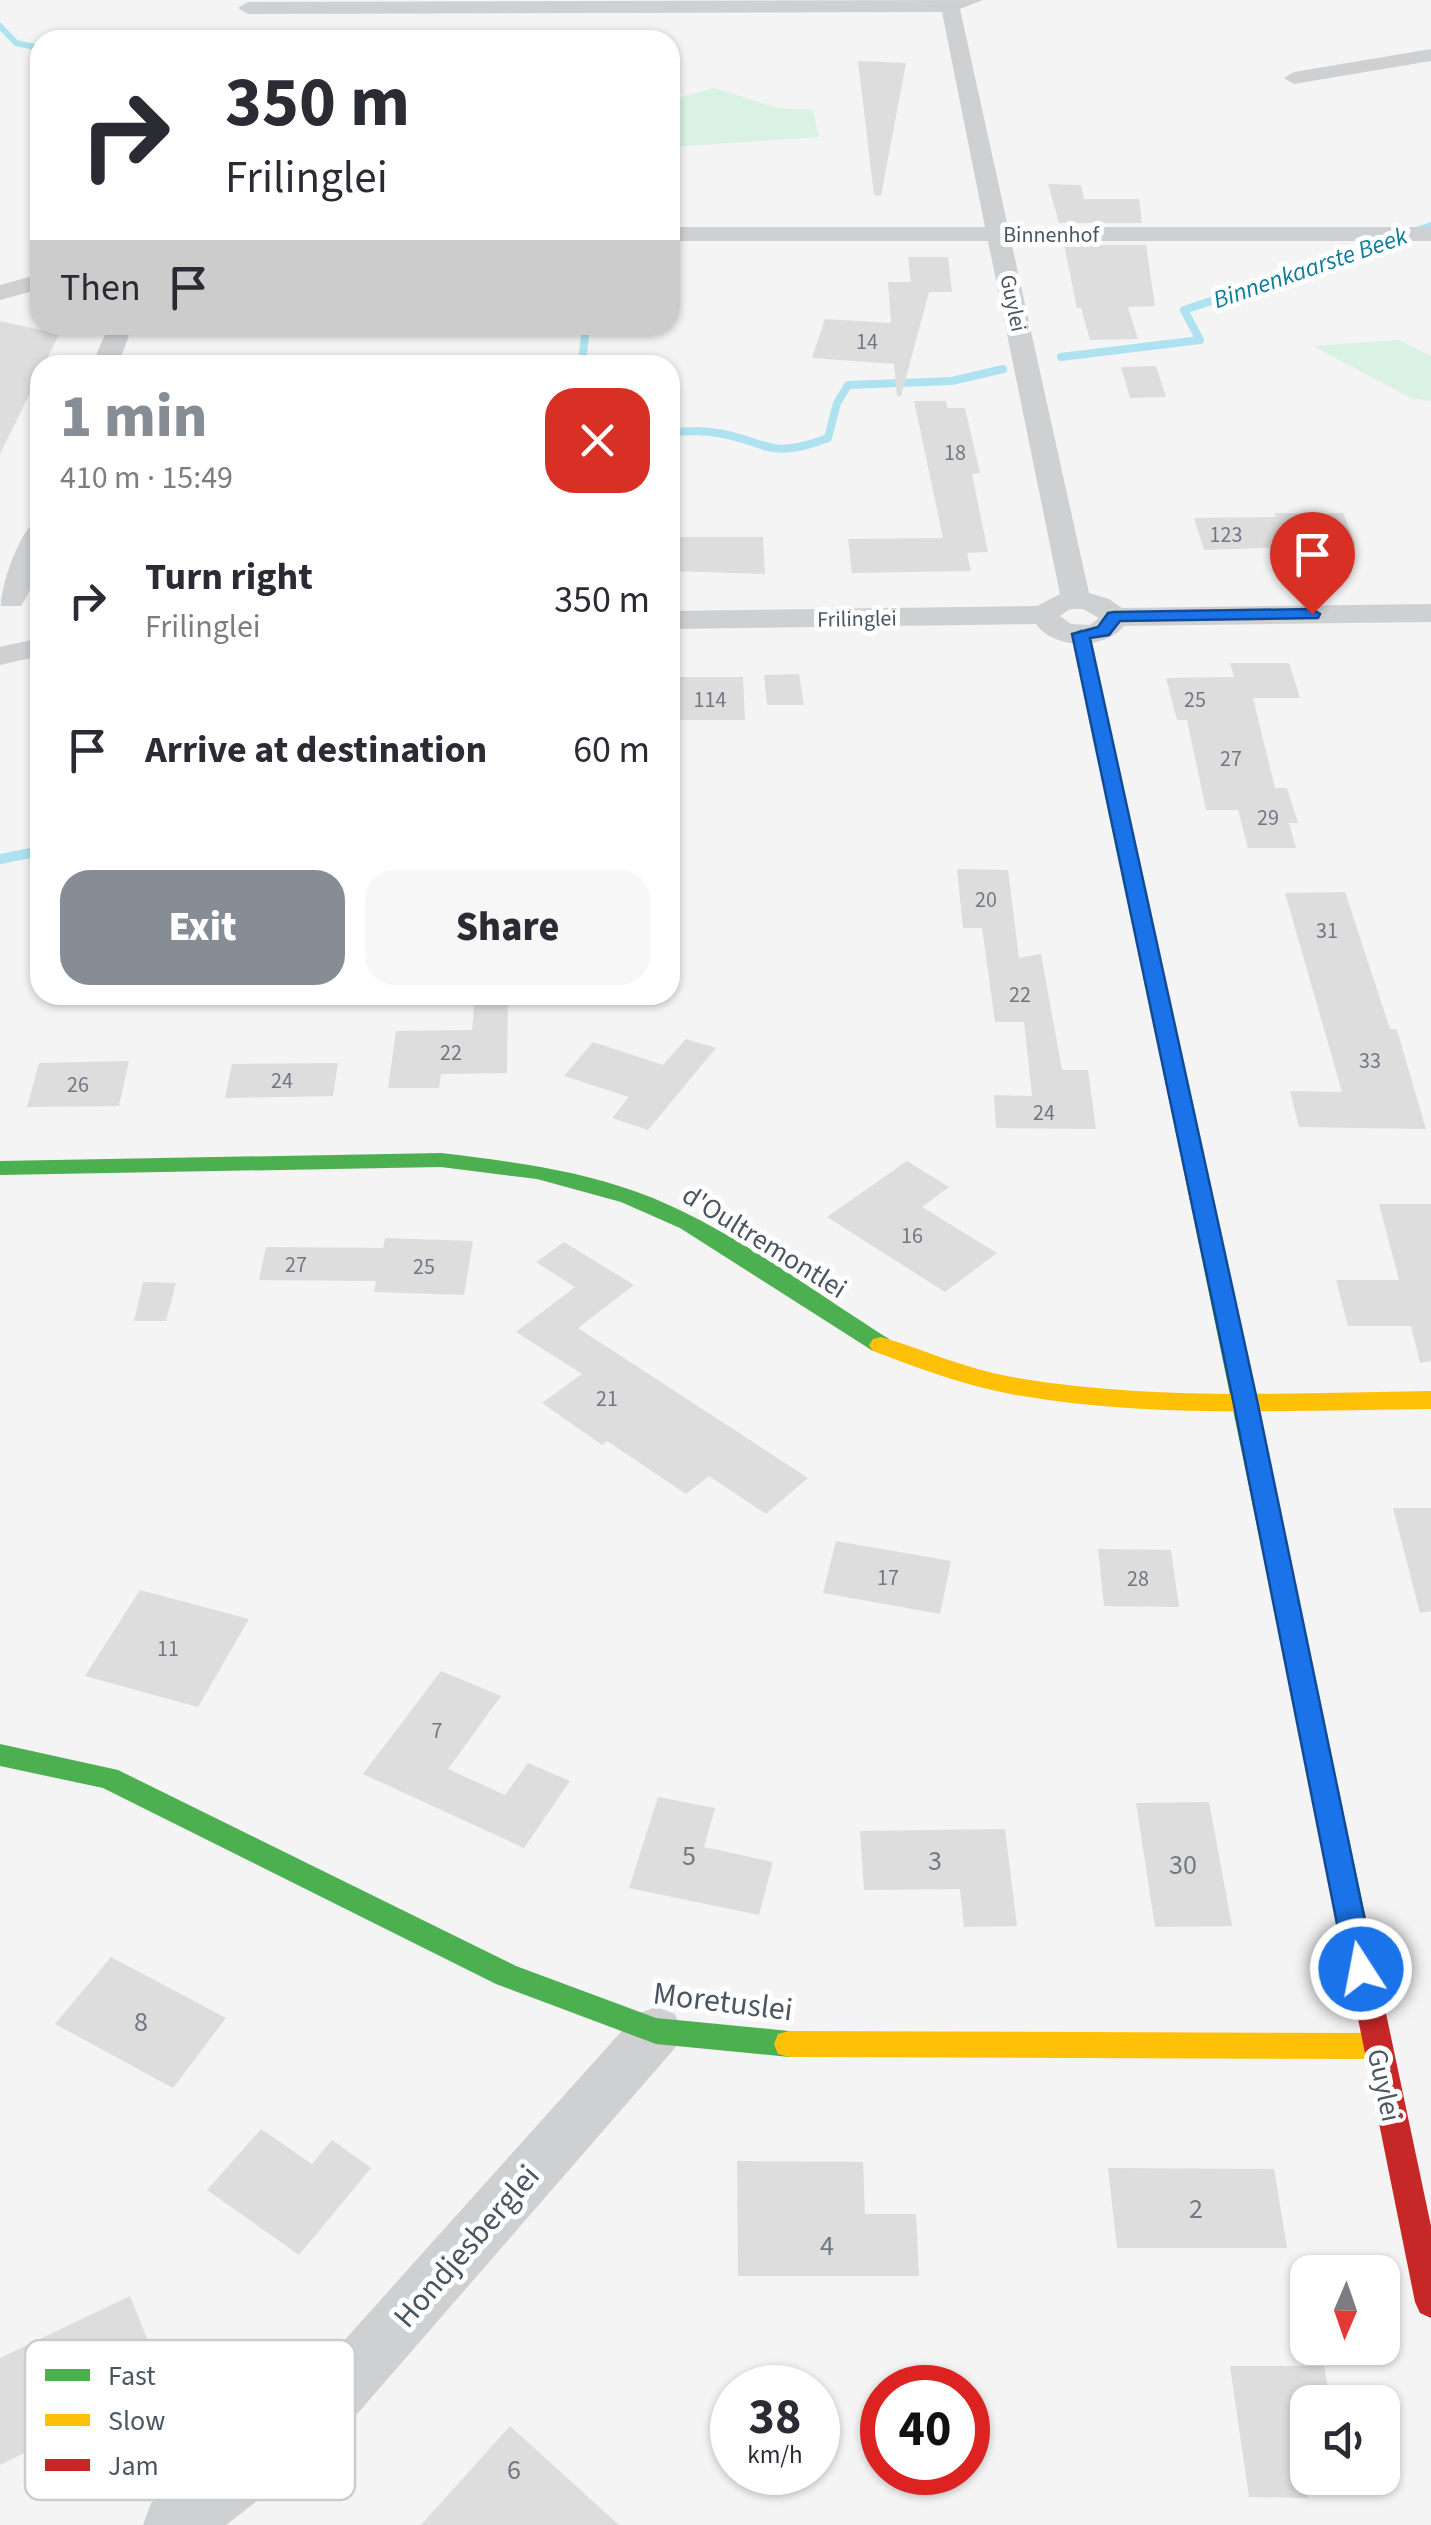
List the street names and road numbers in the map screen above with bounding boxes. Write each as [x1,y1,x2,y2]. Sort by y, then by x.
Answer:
street label: Binnenhof [1003,219,1100,251]
street label: Guylei [991,272,1035,335]
street label: Frilinglei [817,602,897,636]
street label: d'Oultremontlei [674,1175,855,1308]
street label: Moretuslei [650,1971,795,2033]
street label: Guylei [1357,2045,1411,2125]
street label: Hondjesberglei [383,2155,551,2338]

